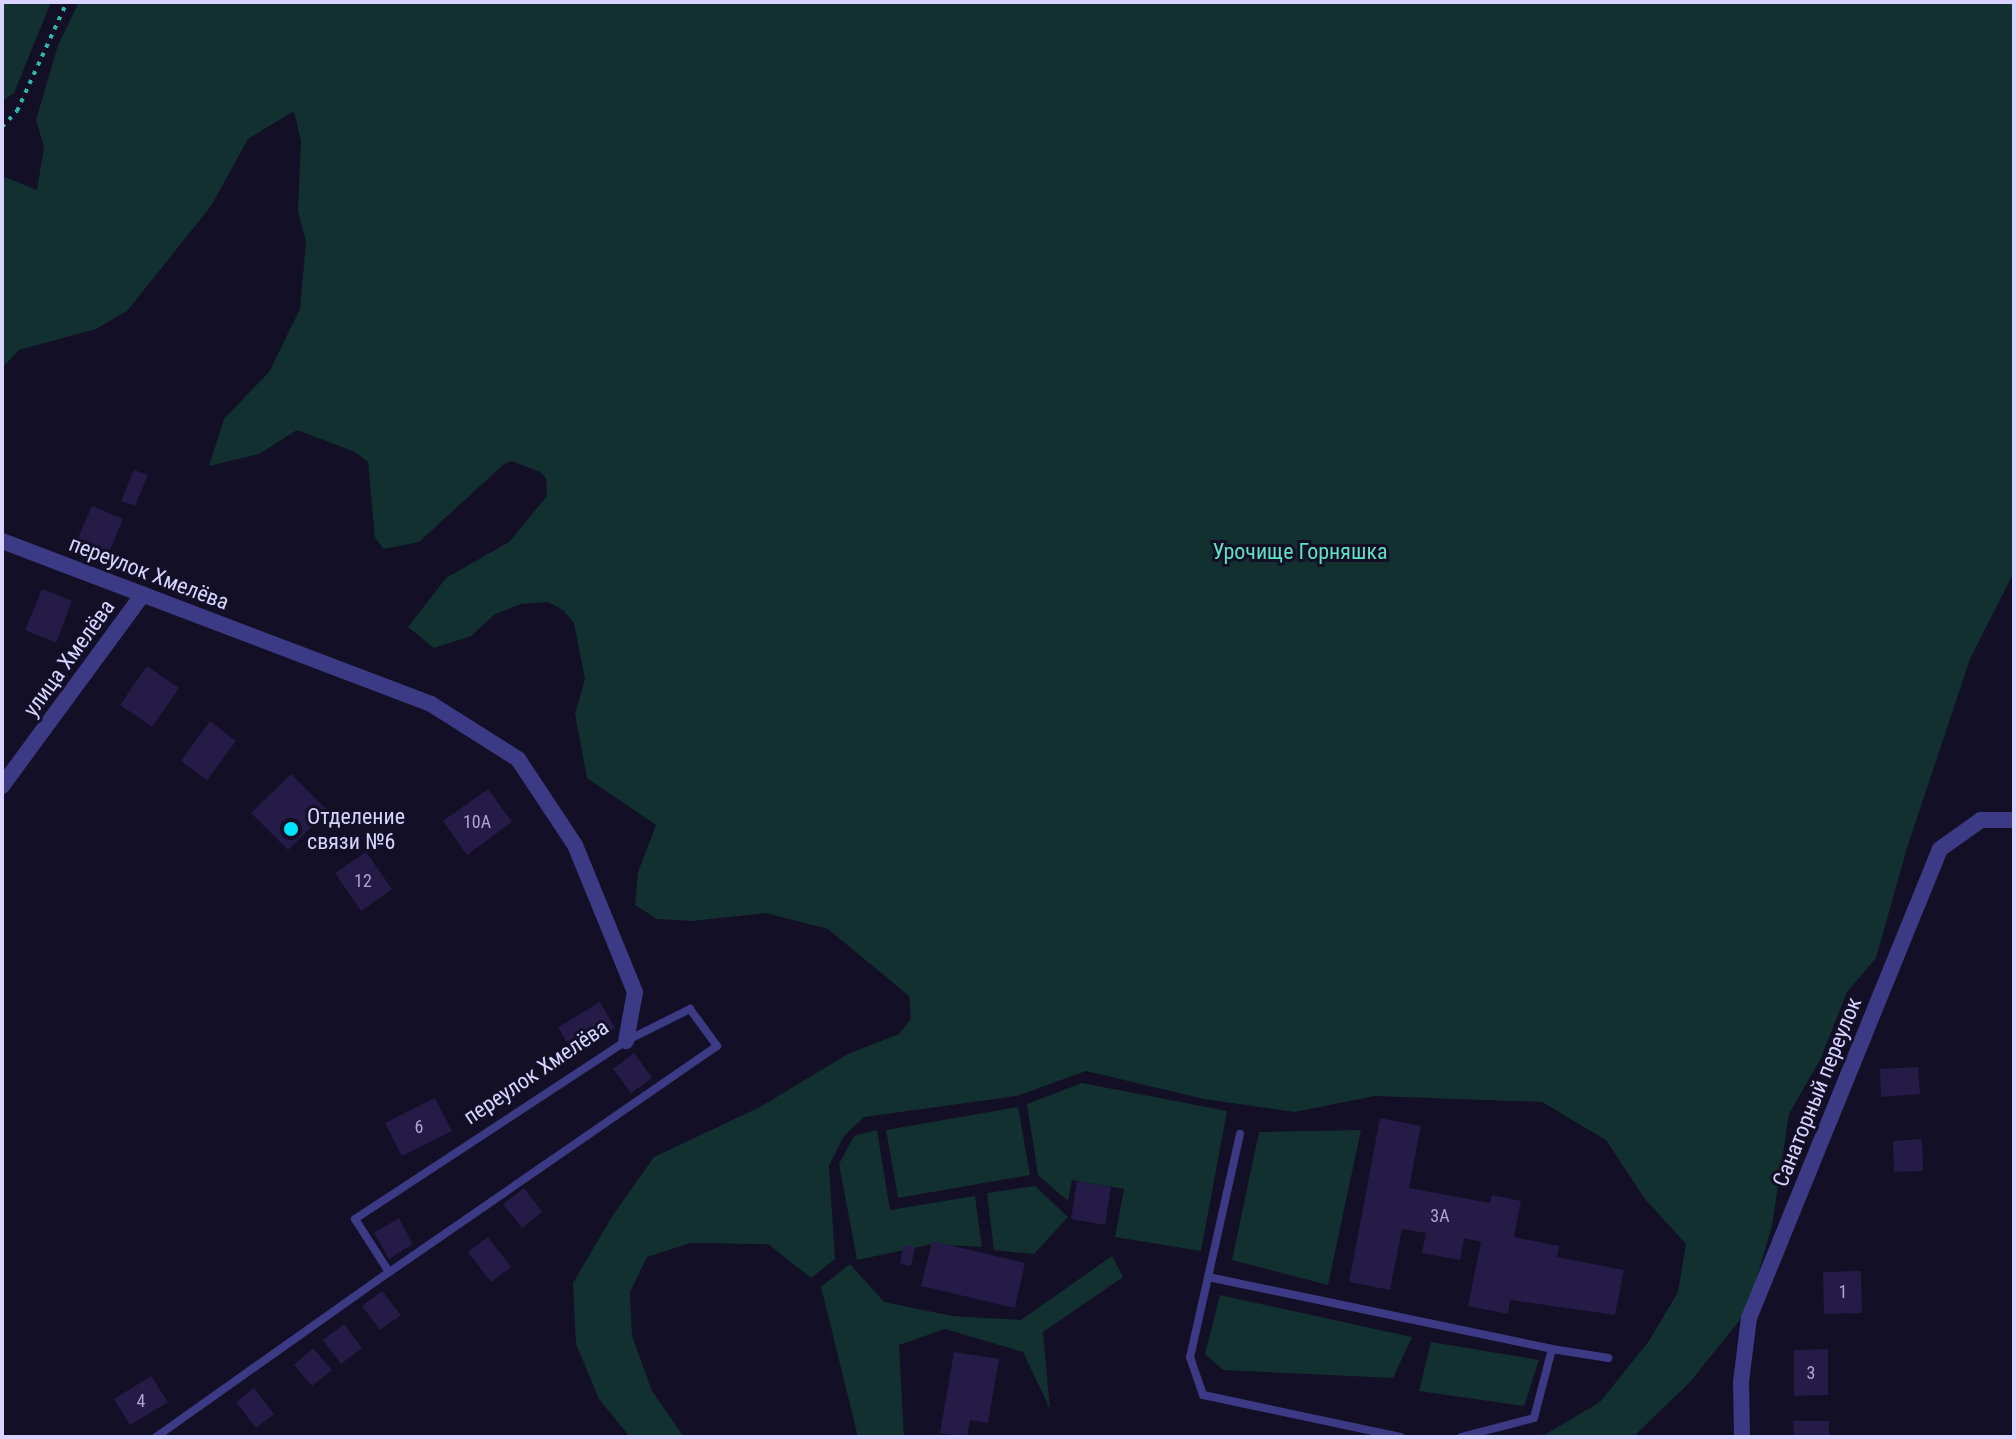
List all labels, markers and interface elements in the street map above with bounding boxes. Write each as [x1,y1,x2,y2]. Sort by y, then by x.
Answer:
street label: переулок Хмелёва [65,530,233,616]
park label: Урочище Горняшка [1212,539,1388,565]
street label: улица Хмелёва [18,594,120,722]
place label: Отделение связи №6 [307,803,405,854]
house number: 10А [463,811,491,833]
marker: Отделение связи №6 [282,820,300,838]
house number: 12 [354,870,372,892]
street label: Санаторный переулок [1767,993,1867,1191]
street label: переулок Хмелёва [459,1014,613,1130]
house number: 6 [415,1116,423,1138]
house number: 3А [1430,1205,1450,1227]
house number: 1 [1839,1281,1847,1303]
house number: 3 [1807,1362,1815,1384]
house number: 4 [137,1390,145,1412]

